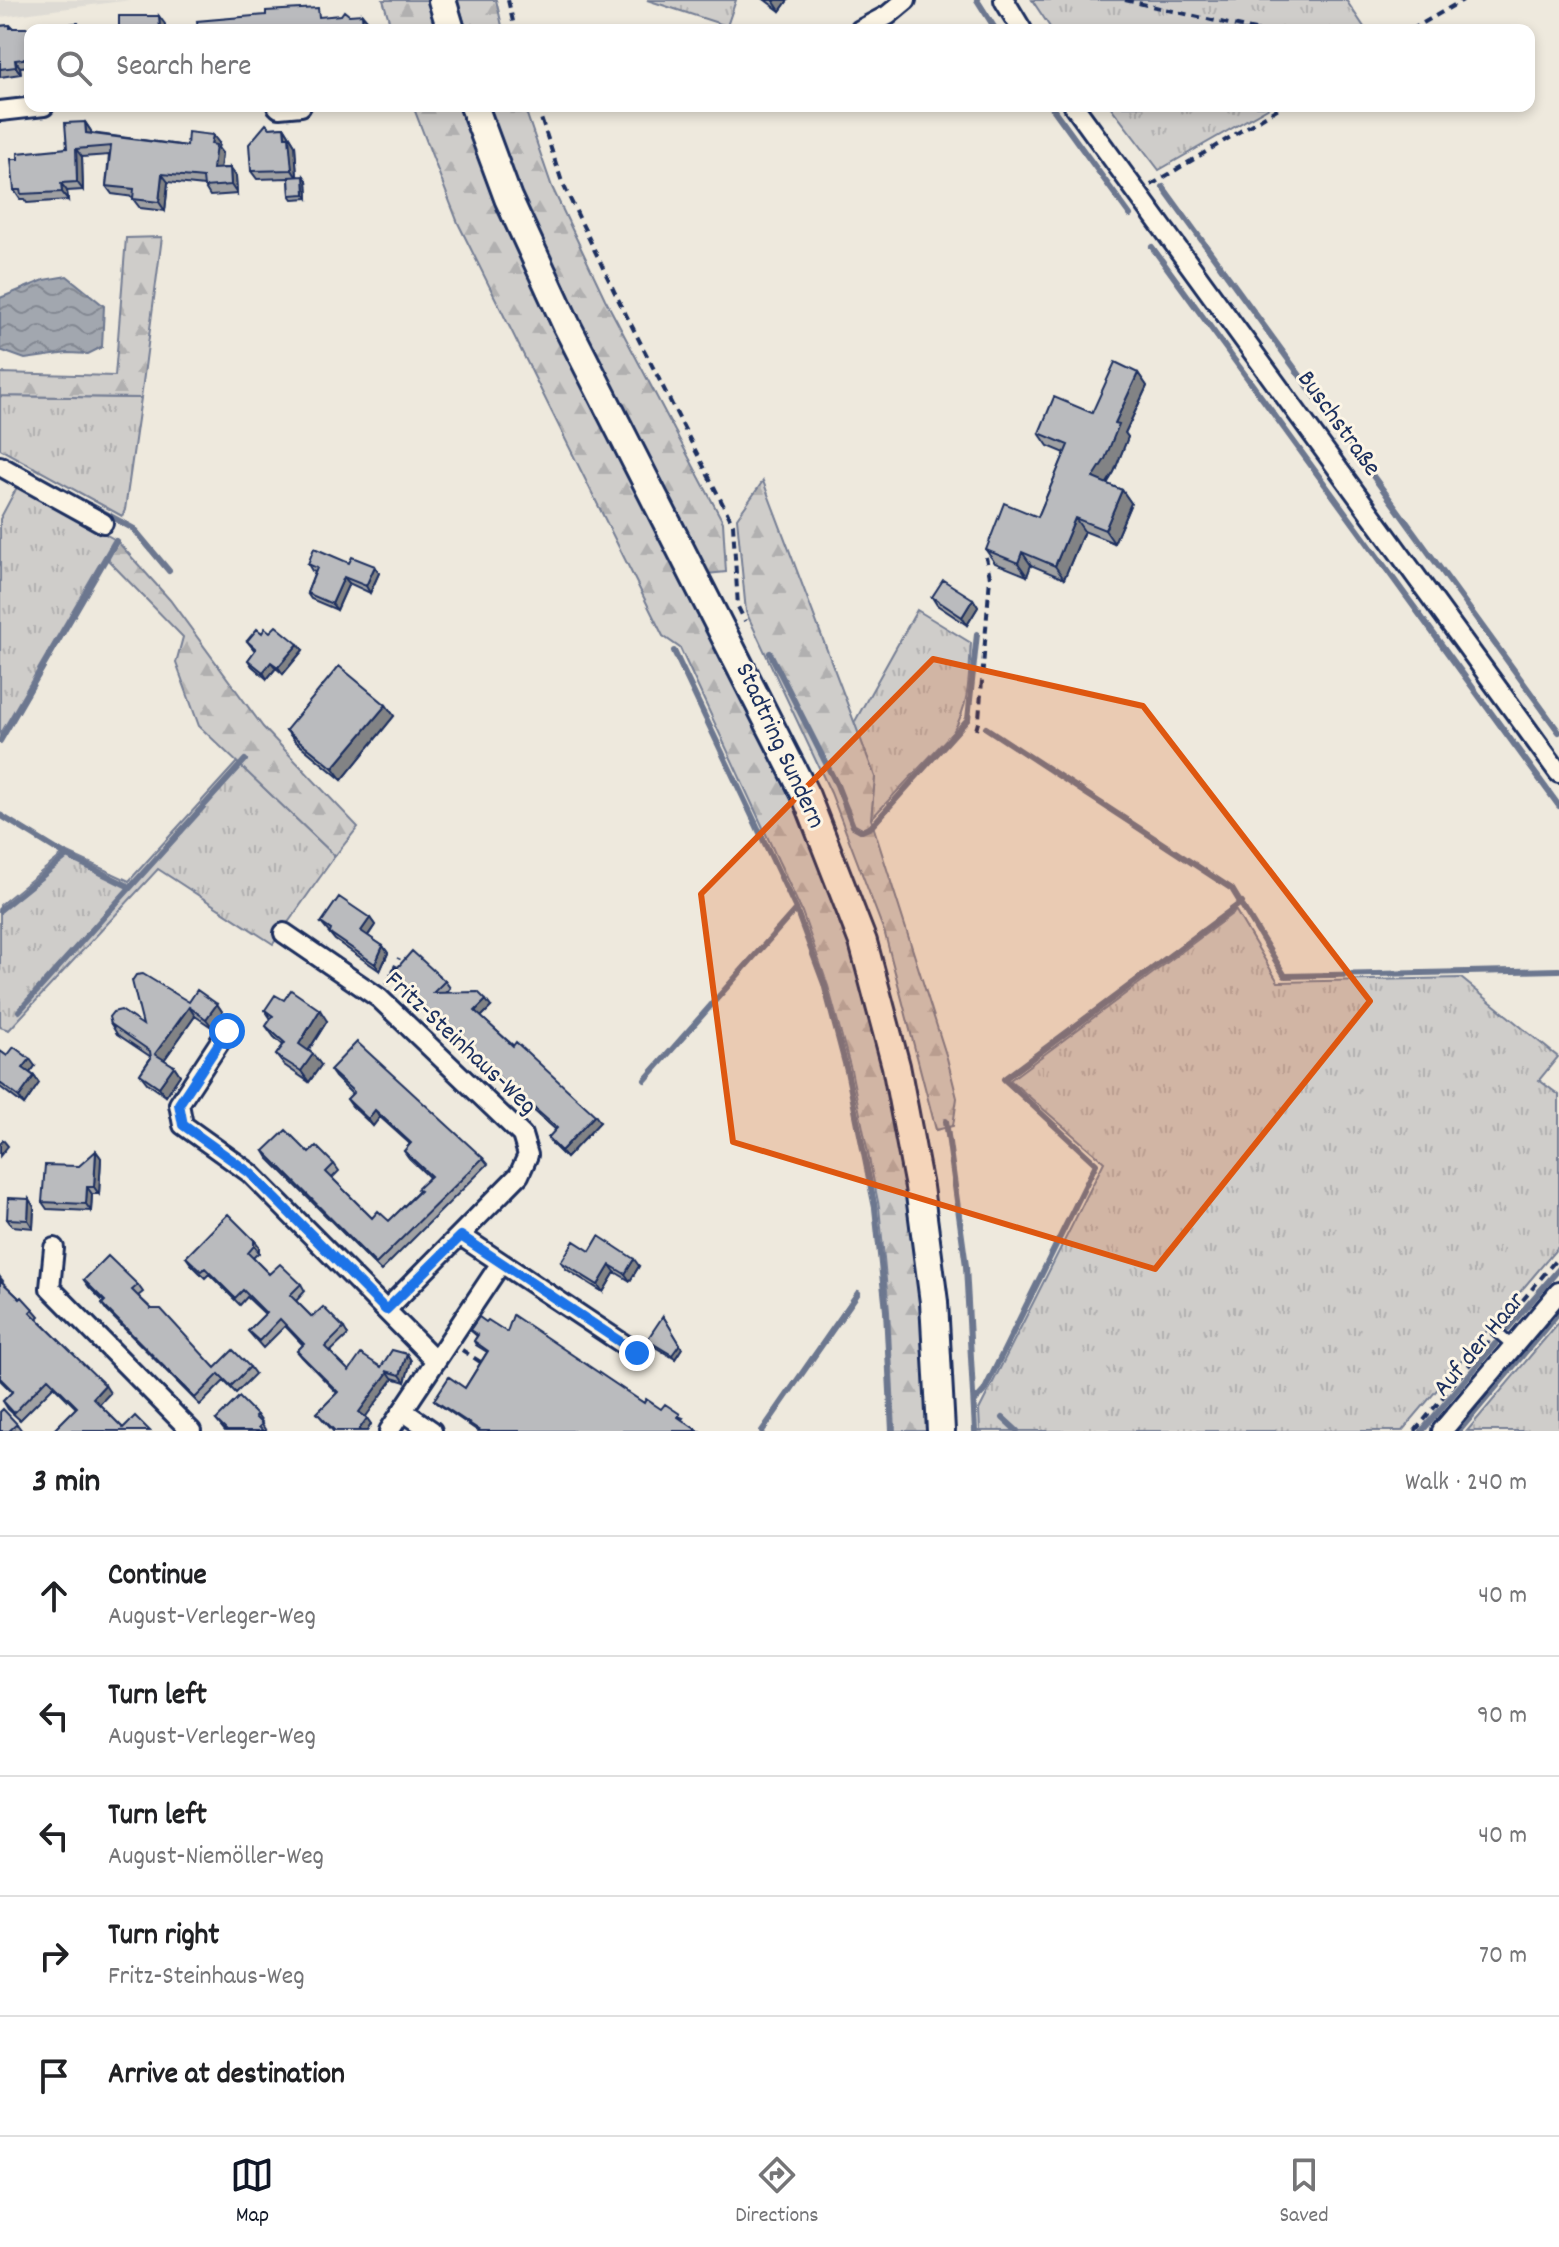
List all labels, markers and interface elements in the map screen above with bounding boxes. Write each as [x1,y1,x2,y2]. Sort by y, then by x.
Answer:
search box [24,24,1535,112]
icon: search [52,46,96,90]
text: Search here [116,47,252,90]
street label: Buschstraße [1287,363,1389,485]
street label: Stadtring Sundern [724,657,834,835]
street label: Fritz-Steinhaus-Weg [376,963,544,1125]
route start [209,1013,245,1049]
street label: Auf der Haar [1425,1284,1535,1406]
route end [619,1335,655,1371]
text: 3 min [32,1459,100,1508]
text: Walk · 240 m [1405,1465,1527,1502]
text: Continue [108,1556,207,1599]
icon: ahead [32,1574,76,1618]
text: 40 m [1478,1578,1527,1615]
text: August-Verleger-Weg [108,1599,316,1636]
text: Turn left [108,1676,207,1719]
icon: left [32,1694,76,1738]
text: 90 m [1477,1698,1527,1735]
text: August-Verleger-Weg [108,1719,316,1756]
text: Turn left [108,1796,207,1839]
icon: left [32,1814,76,1858]
text: 40 m [1478,1818,1527,1855]
text: August-Niemöller-Weg [108,1839,324,1876]
text: Turn right [108,1916,219,1959]
icon: right [32,1934,76,1978]
text: 70 m [1479,1938,1527,1975]
text: Fritz-Steinhaus-Weg [108,1959,305,1996]
icon: arrive [32,2054,76,2098]
text: Arrive at destination [108,2055,345,2098]
tab: Map [230,2153,274,2232]
tab: Directions [735,2153,819,2232]
tab: Saved [1279,2153,1329,2232]

